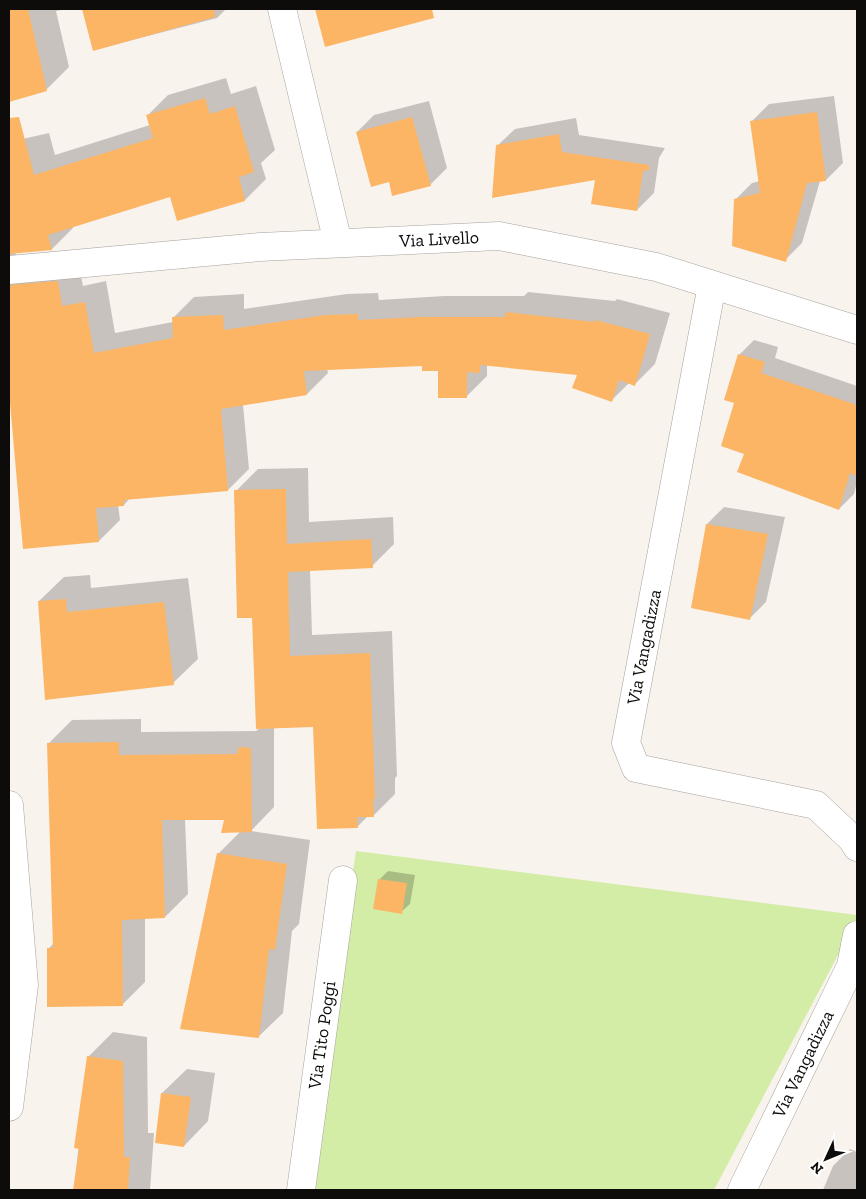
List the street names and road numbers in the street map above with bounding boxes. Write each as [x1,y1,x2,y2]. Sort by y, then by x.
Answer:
street label: Via Livello [398,226,479,252]
street label: Via Vangadizza [622,587,666,707]
street label: Via Tito Poggi [303,980,340,1091]
street label: Via Vangadizza [767,1006,839,1122]

